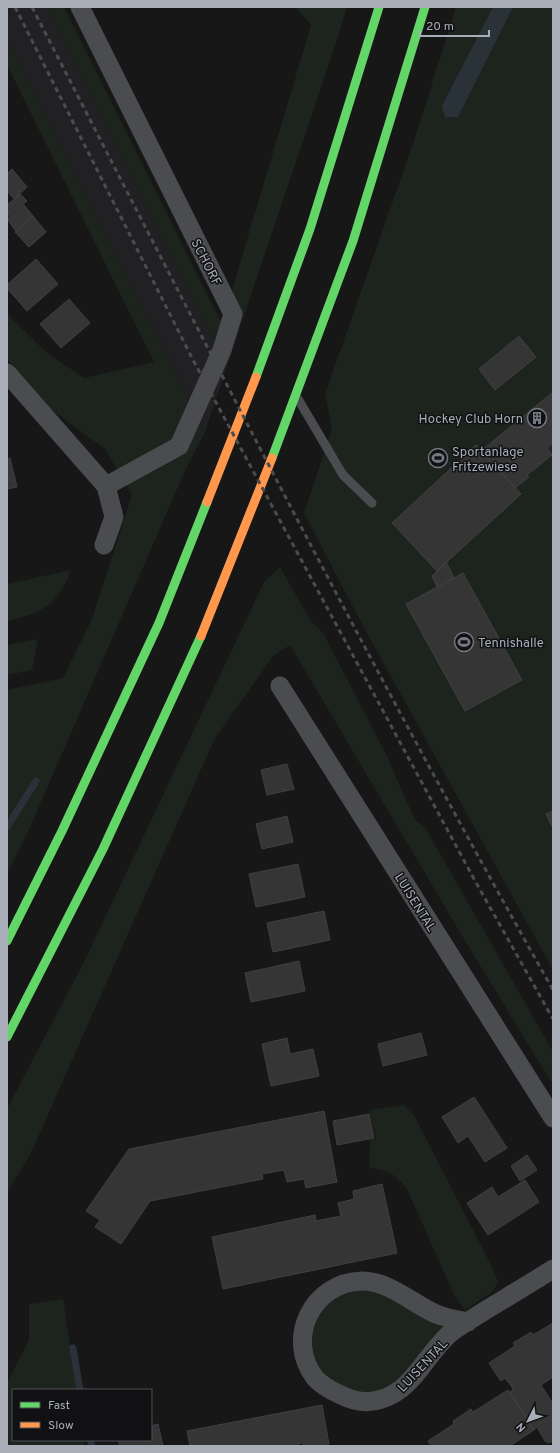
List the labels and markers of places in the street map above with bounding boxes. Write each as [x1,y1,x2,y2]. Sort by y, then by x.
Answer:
building icon: Hockey Club Horn [526,407,548,429]
place label: Hockey Club Horn [419,412,523,428]
place label: Sportanlage Fritzewiese [452,445,524,476]
sports icon: Sportanlage Fritzewiese [427,447,449,469]
sports icon: Tennishalle [453,631,475,653]
place label: Tennishalle [478,636,544,652]

